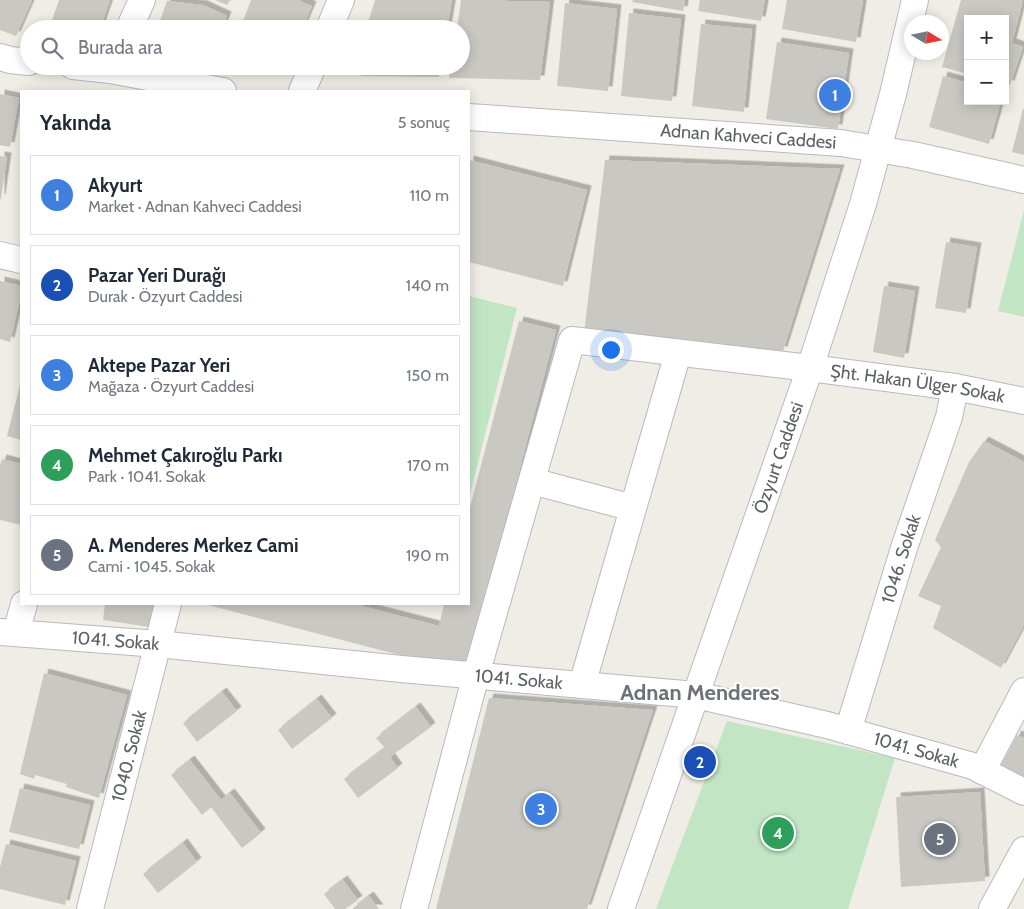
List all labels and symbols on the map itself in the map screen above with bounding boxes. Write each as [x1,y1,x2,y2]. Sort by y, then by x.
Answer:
north arrow [904,15,949,60]
pin: 1 [819,76,851,114]
street label: Adnan Kahveci Caddesi [660,119,837,154]
your location [598,337,624,363]
street label: Şht. Hakan Ülger Sokak [829,360,1008,408]
street label: Özyurt Caddesi [749,399,808,517]
street label: 1046. Sokak [877,511,926,606]
street label: 1041. Sokak [71,626,161,655]
street label: 1041. Sokak [474,665,564,694]
district label: Adnan Menderes [620,679,780,706]
street label: 1040. Sokak [107,707,152,804]
street label: 1041. Sokak [871,728,962,773]
pin: 2 [684,743,716,781]
pin: 3 [525,790,557,828]
pin: 4 [762,814,794,852]
pin: 5 [924,820,956,858]

